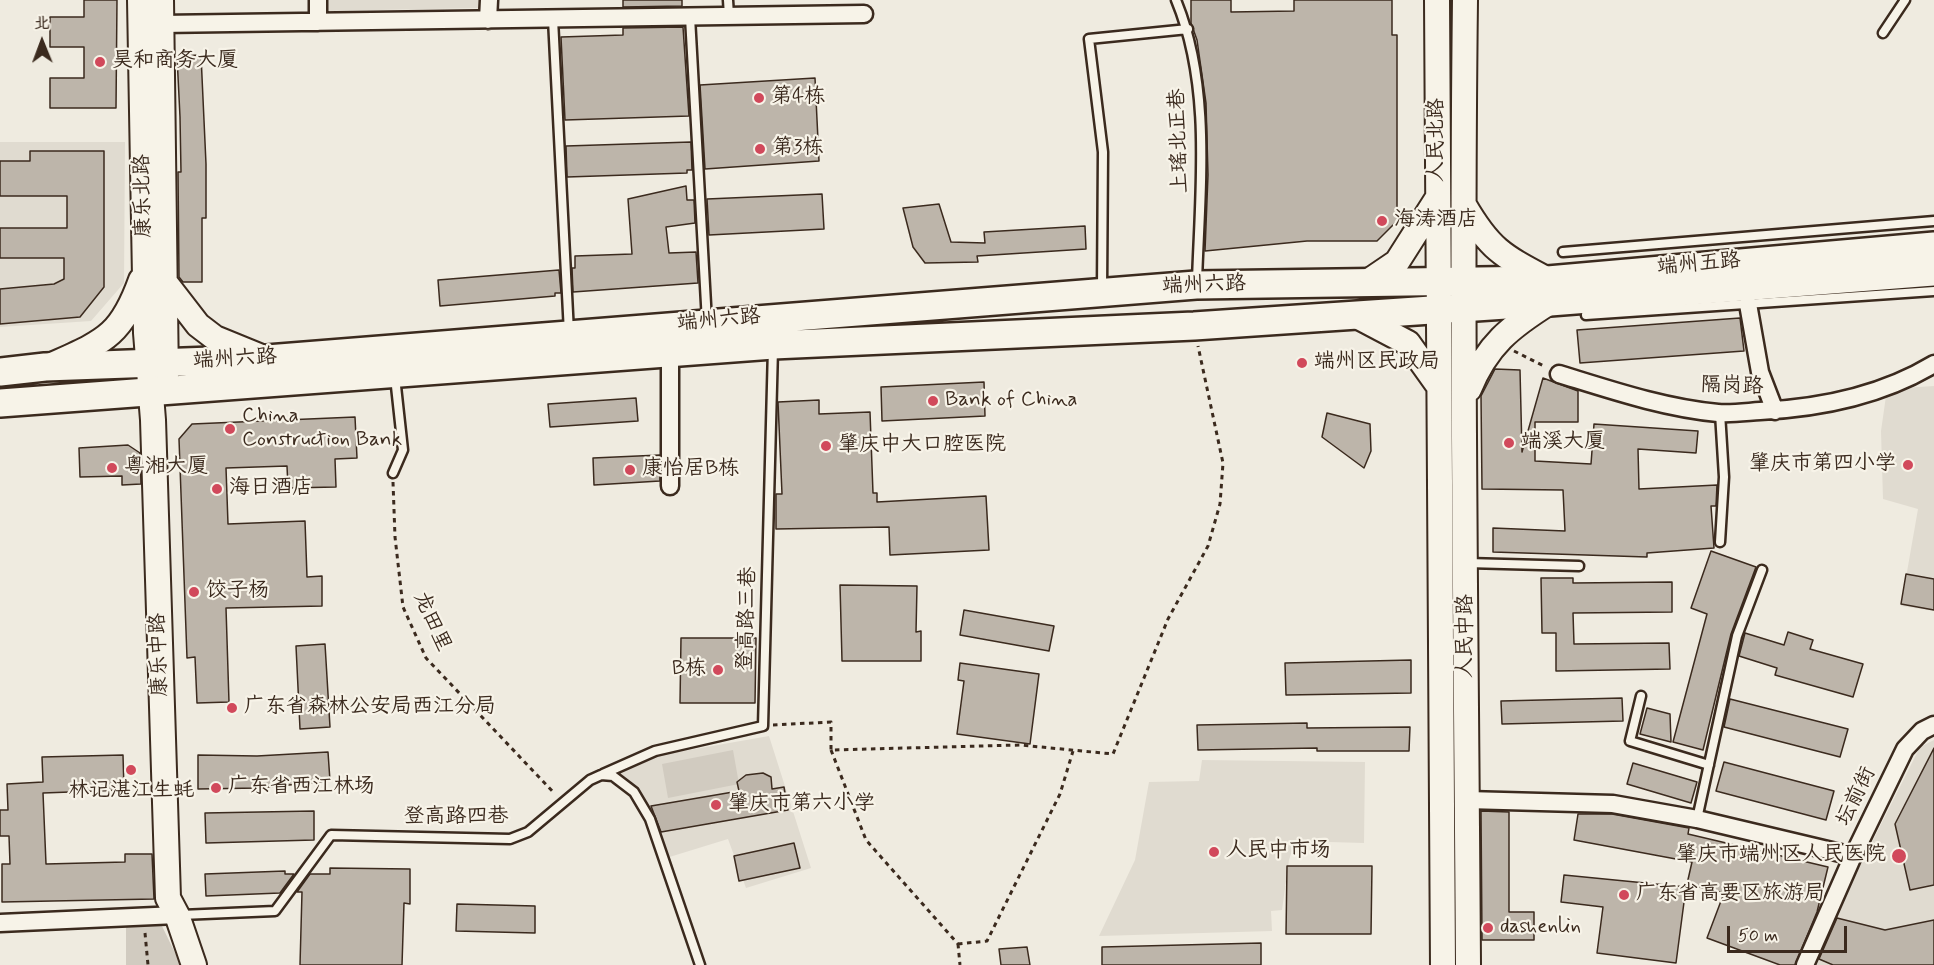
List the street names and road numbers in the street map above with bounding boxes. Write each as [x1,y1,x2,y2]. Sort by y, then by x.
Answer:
street label: 上瑶北正巷 [1166,88,1194,194]
street label: 人民北路 [1425,98,1451,182]
street label: 康乐北路 [131,154,157,238]
street label: 端州五路 [1656,249,1742,281]
street label: 端州六路 [1162,272,1246,300]
street label: 端州六路 [676,305,762,337]
street label: 端州六路 [192,345,278,375]
street label: 隔岗路 [1700,373,1764,401]
street label: 登高路三巷 [734,566,762,672]
street label: 龙田里 [407,588,455,656]
street label: 人民中路 [1454,594,1480,678]
street label: 康乐中路 [146,613,174,697]
street label: 坛前街 [1832,763,1882,831]
street label: 登高路四巷 [404,805,508,831]

